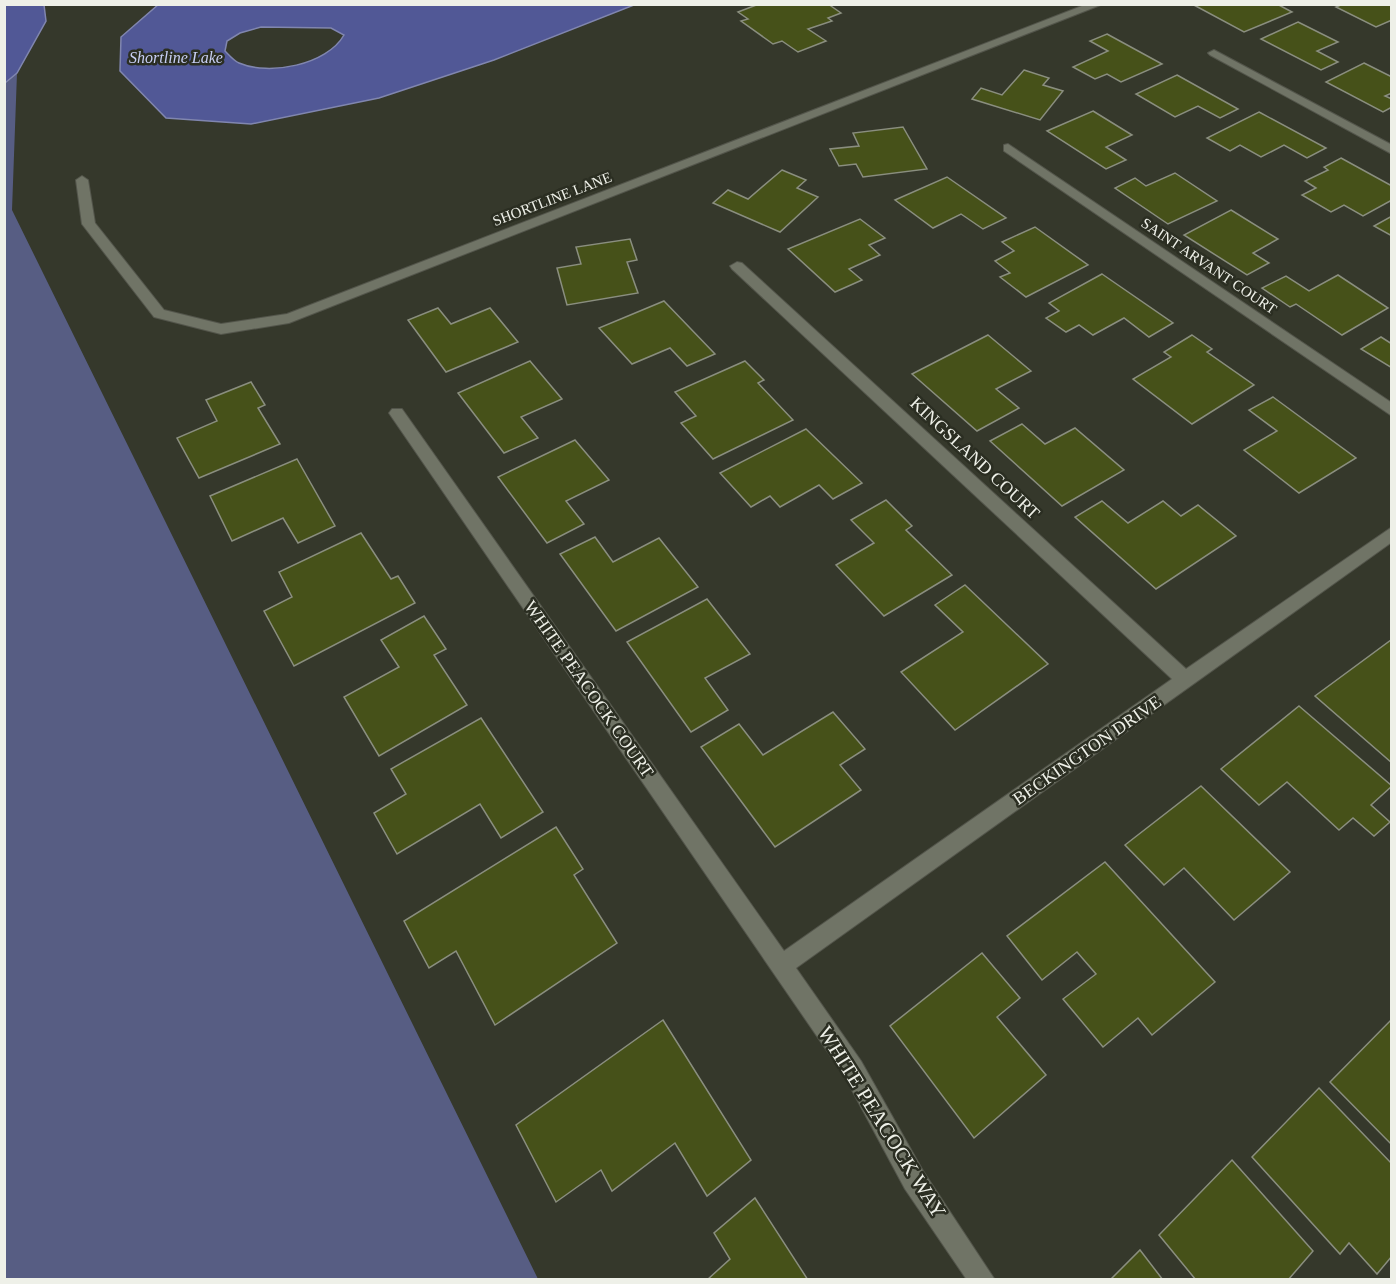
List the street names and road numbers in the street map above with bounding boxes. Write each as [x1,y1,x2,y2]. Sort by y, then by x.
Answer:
street label: SHORTLINE LANE [490,169,614,229]
street label: SAINT ARVANT COURT [1138,215,1280,317]
street label: KINGSLAND COURT [906,393,1044,523]
street label: WHITE PEACOCK COURT [520,597,658,781]
street label: BECKINGTON DRIVE [1009,691,1165,809]
street label: WHITE PEACOCK WAY [813,1022,951,1222]

